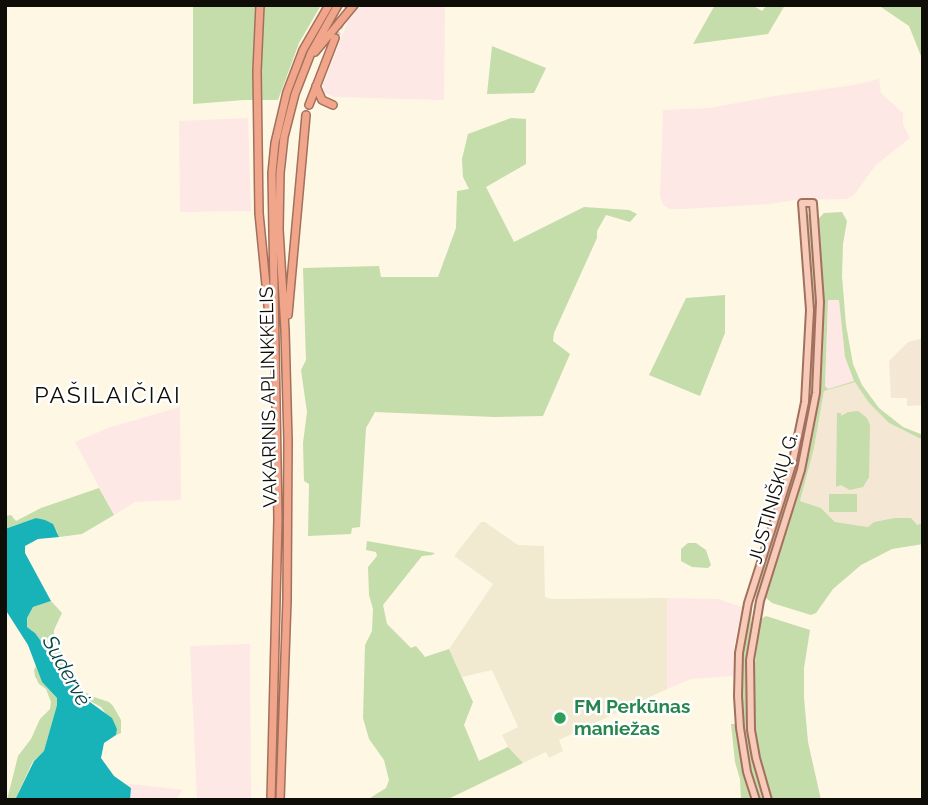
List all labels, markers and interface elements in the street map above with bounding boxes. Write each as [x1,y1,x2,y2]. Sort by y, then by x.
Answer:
street label: VAKARINIS APLINKKELIS [256,286,282,508]
district label: PAŠILAIČIAI [36,382,180,410]
street label: JUSTINIŠKIŲ G. [744,430,804,566]
water label: Sudervė [36,631,96,711]
place label: FM Perkūnas maniežas [574,696,690,740]
marker: FM Perkūnas maniežas [552,710,568,726]

